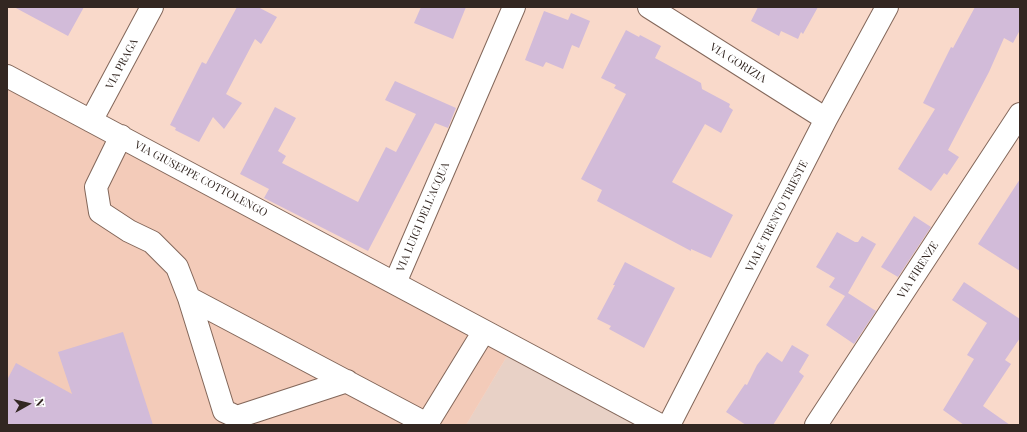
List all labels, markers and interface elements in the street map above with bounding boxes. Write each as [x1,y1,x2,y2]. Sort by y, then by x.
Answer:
street label: VIA PRAGA [103,36,141,92]
street label: VIA GORIZIA [707,40,769,86]
street label: VIA GIUSEPPE COTTOLENGO [132,138,270,220]
street label: VIALE TRENTO TRIESTE [743,158,811,274]
street label: VIA LUIGI DELL'ACQUA [394,160,452,274]
street label: VIA FIRENZE [895,239,941,301]
north arrow [8,384,48,424]
text: N [32,397,48,407]

